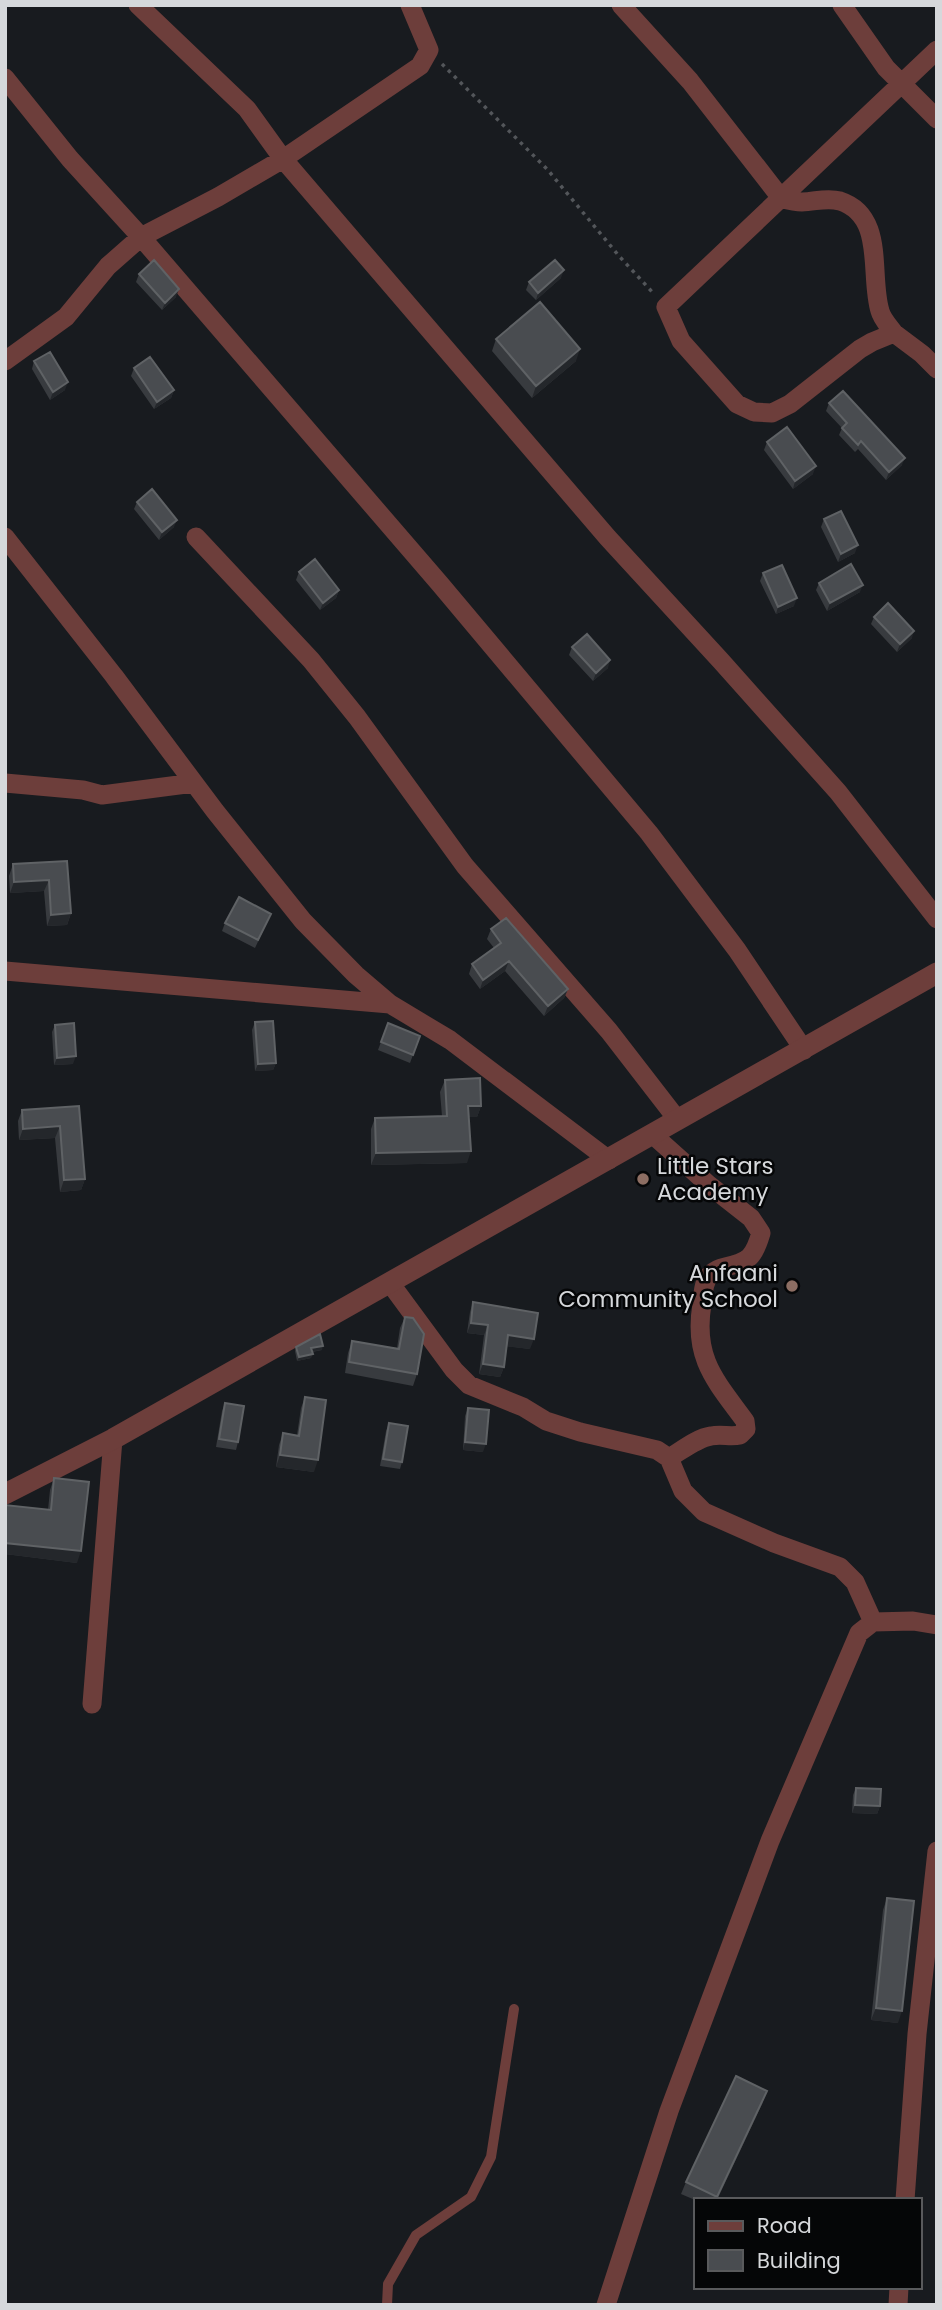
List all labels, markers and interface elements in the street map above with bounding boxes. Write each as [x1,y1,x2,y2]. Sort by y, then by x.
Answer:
place label: Little Stars Academy [657,1150,773,1208]
marker: Little Stars Academy [635,1171,651,1187]
place label: Anfaani Community School [558,1257,778,1315]
marker: Anfaani Community School [784,1278,800,1294]
legend [694,2198,921,2289]
text: Road [757,2211,812,2240]
text: Building [757,2246,841,2275]

